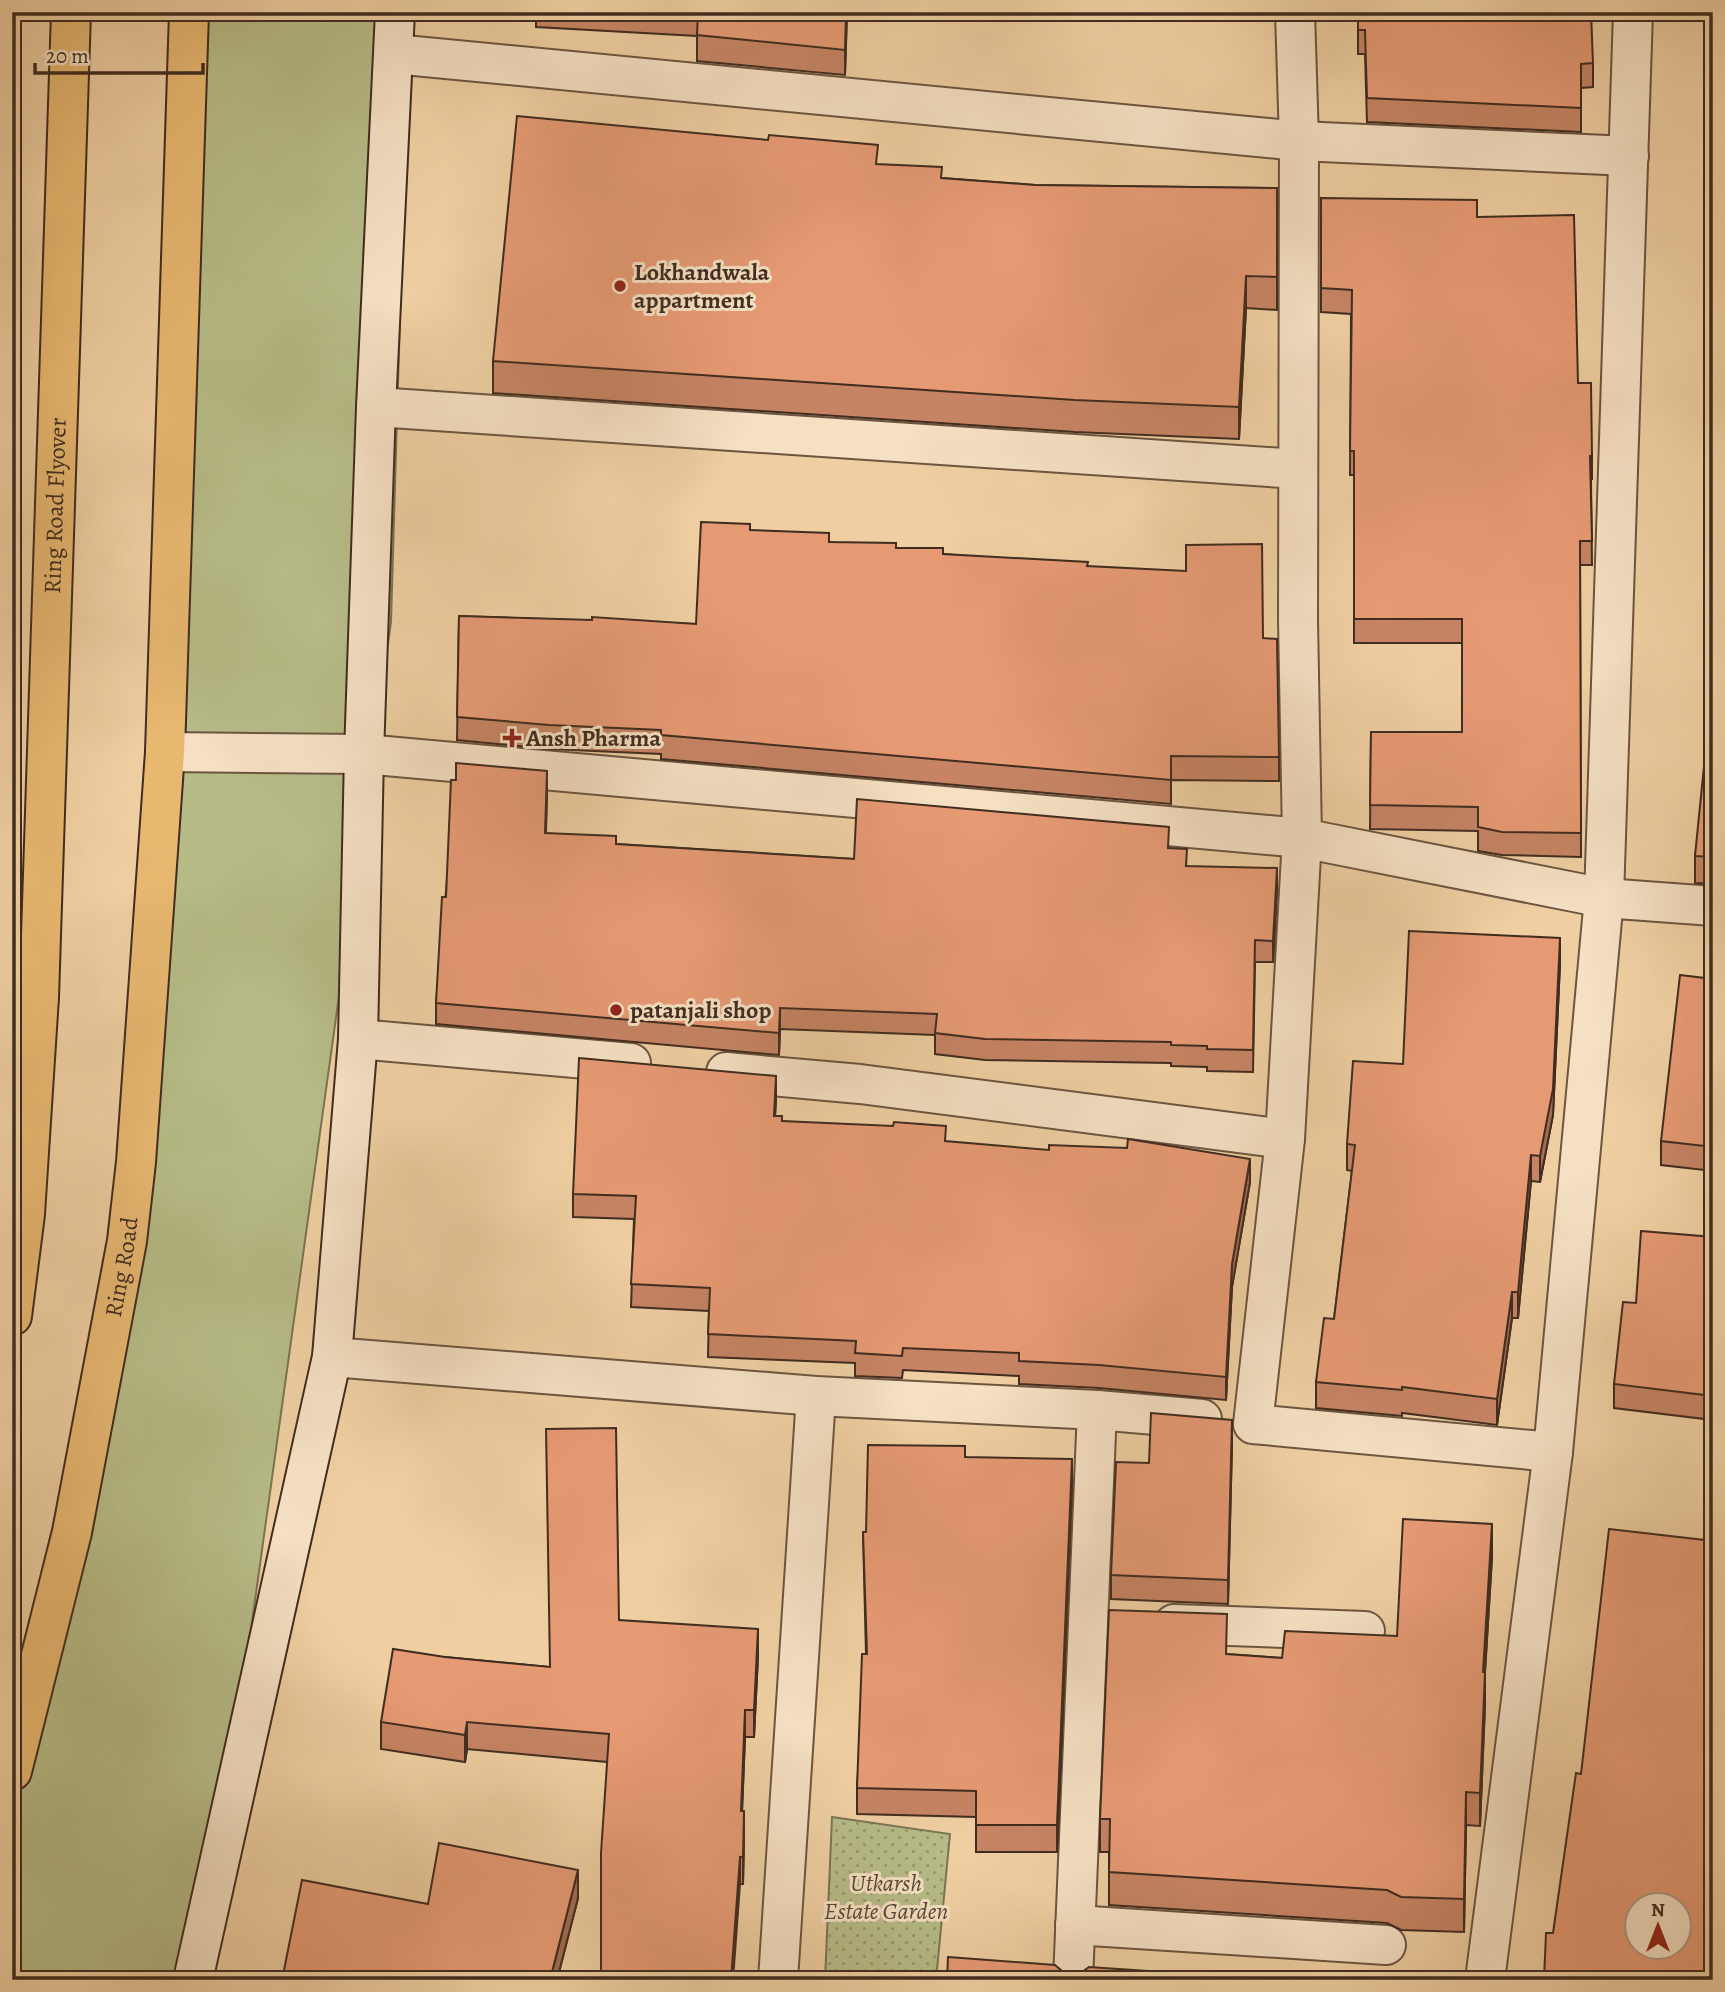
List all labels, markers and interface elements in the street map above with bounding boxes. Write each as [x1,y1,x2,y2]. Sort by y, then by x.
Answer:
scale bar [35,32,203,76]
text: 20 m [46,42,89,70]
place label: Lokhandwala appartment [634,256,770,316]
marker: Lokhandwala appartment [612,278,628,294]
street label: Ring Road Flyover [36,417,74,594]
place label: Ansh Pharma [525,722,661,754]
marker: Ansh Pharma [504,730,520,746]
place label: patanjali shop [630,994,771,1026]
marker: patanjali shop [608,1002,624,1018]
street label: Ring Road [97,1215,146,1320]
park label: Utkarsh Estate Garden [824,1867,948,1927]
north arrow [1624,1890,1694,1960]
text: N [1651,1897,1665,1923]

